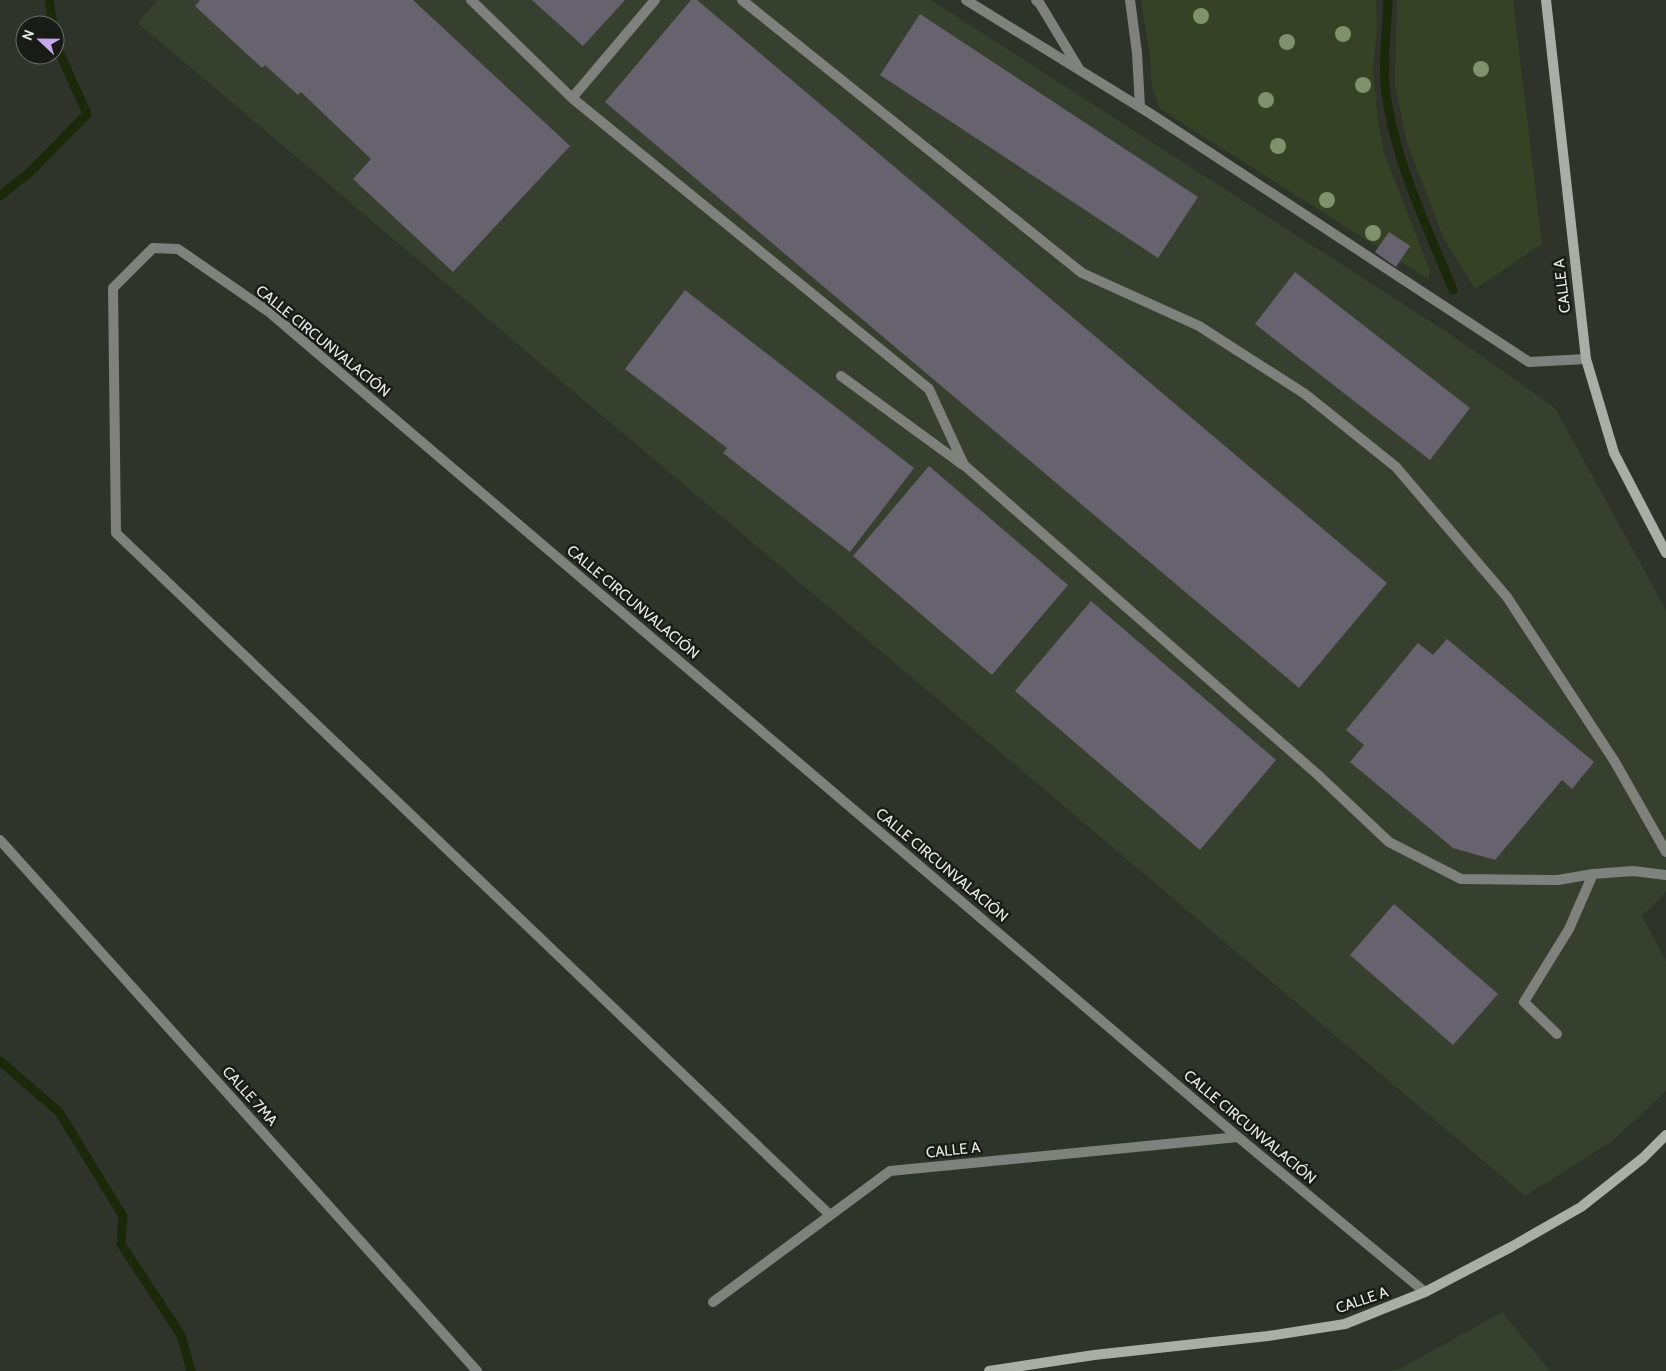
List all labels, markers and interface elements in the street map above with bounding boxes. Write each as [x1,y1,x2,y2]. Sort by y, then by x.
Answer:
north arrow [15,15,65,65]
text: N [18,27,38,43]
street label: CALLE A [1550,257,1574,314]
street label: CALLE CIRCUNVALACIÓN [252,281,394,401]
street label: CALLE CIRCUNVALACIÓN [563,541,704,663]
street label: CALLE CIRCUNVALACIÓN [872,804,1013,926]
street label: CALLE 7MA [219,1063,282,1130]
street label: CALLE CIRCUNVALACIÓN [1180,1066,1321,1188]
street label: CALLE A [925,1138,982,1162]
street label: CALLE A [1333,1282,1391,1317]

